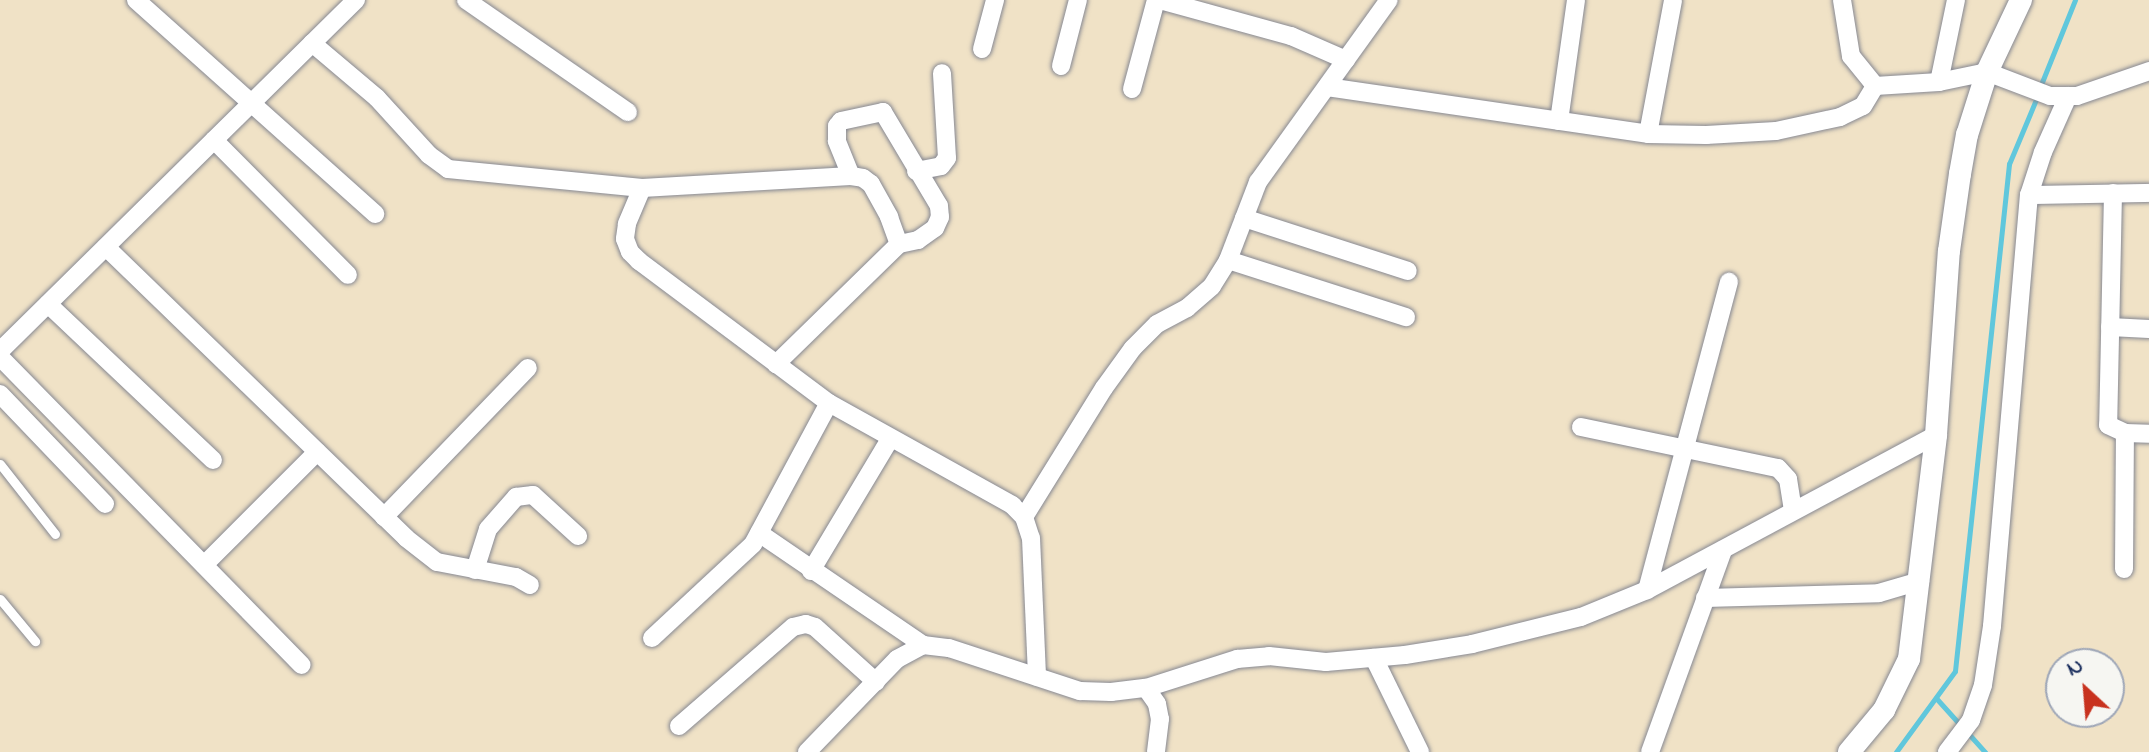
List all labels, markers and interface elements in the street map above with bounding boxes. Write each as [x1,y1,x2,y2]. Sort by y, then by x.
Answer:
north arrow [2045,648,2125,728]
text: N [2062,651,2089,686]

